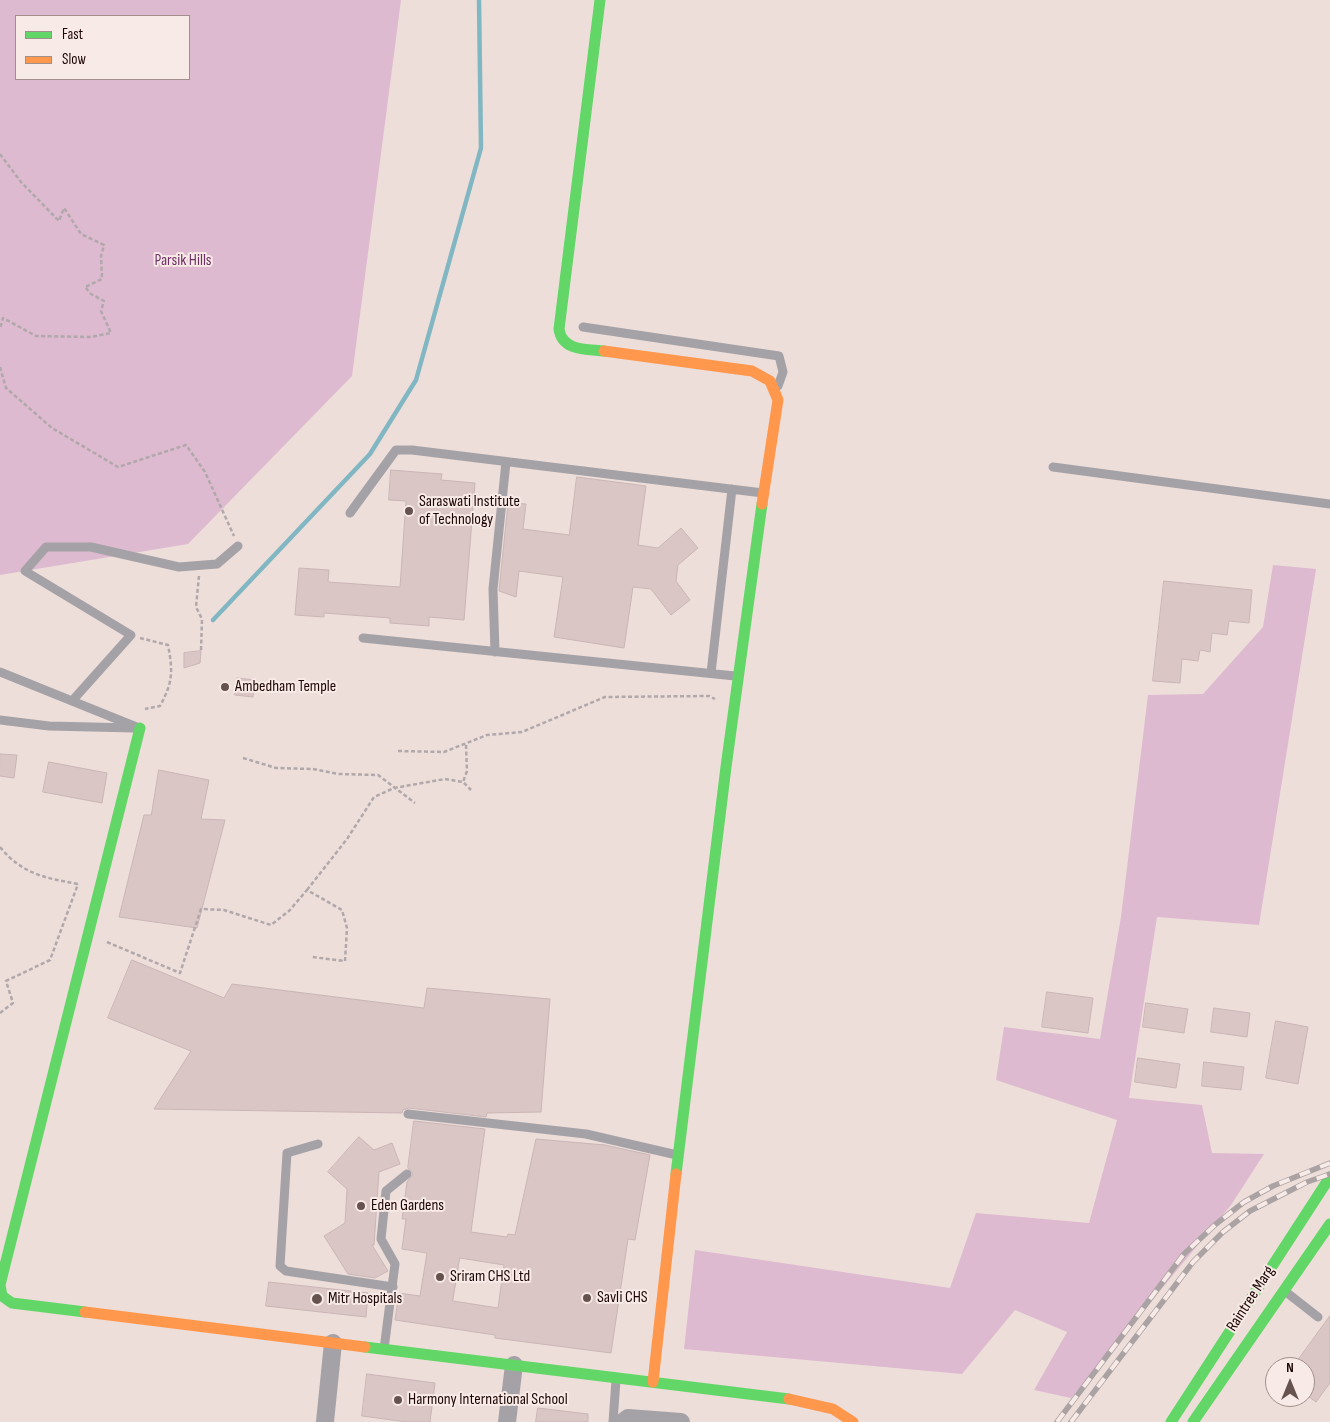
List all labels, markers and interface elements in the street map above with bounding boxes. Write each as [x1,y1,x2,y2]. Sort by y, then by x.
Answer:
legend [15,15,190,80]
text: Fast [62,25,83,44]
text: Slow [62,50,86,69]
park label: Parsik Hills [154,251,212,271]
place label: Saraswati Institute of Technology [419,492,520,530]
marker: Saraswati Institute of Technology [403,505,415,517]
place label: Ambedham Temple [235,677,336,697]
marker: Ambedham Temple [219,681,231,693]
place label: Eden Gardens [371,1196,444,1216]
marker: Eden Gardens [355,1200,367,1212]
street label: Raintree Marg [1223,1263,1279,1335]
place label: Sriram CHS Ltd [450,1267,530,1287]
marker: Sriram CHS Ltd [434,1271,446,1283]
place label: Savli CHS [597,1288,648,1308]
place label: Mitr Hospitals [328,1289,402,1309]
marker: Mitr Hospitals [310,1292,324,1306]
marker: Savli CHS [581,1292,593,1304]
north arrow [1265,1357,1315,1407]
text: N [1286,1359,1294,1376]
place label: Harmony International School [408,1390,568,1410]
marker: Harmony International School [392,1394,404,1406]

